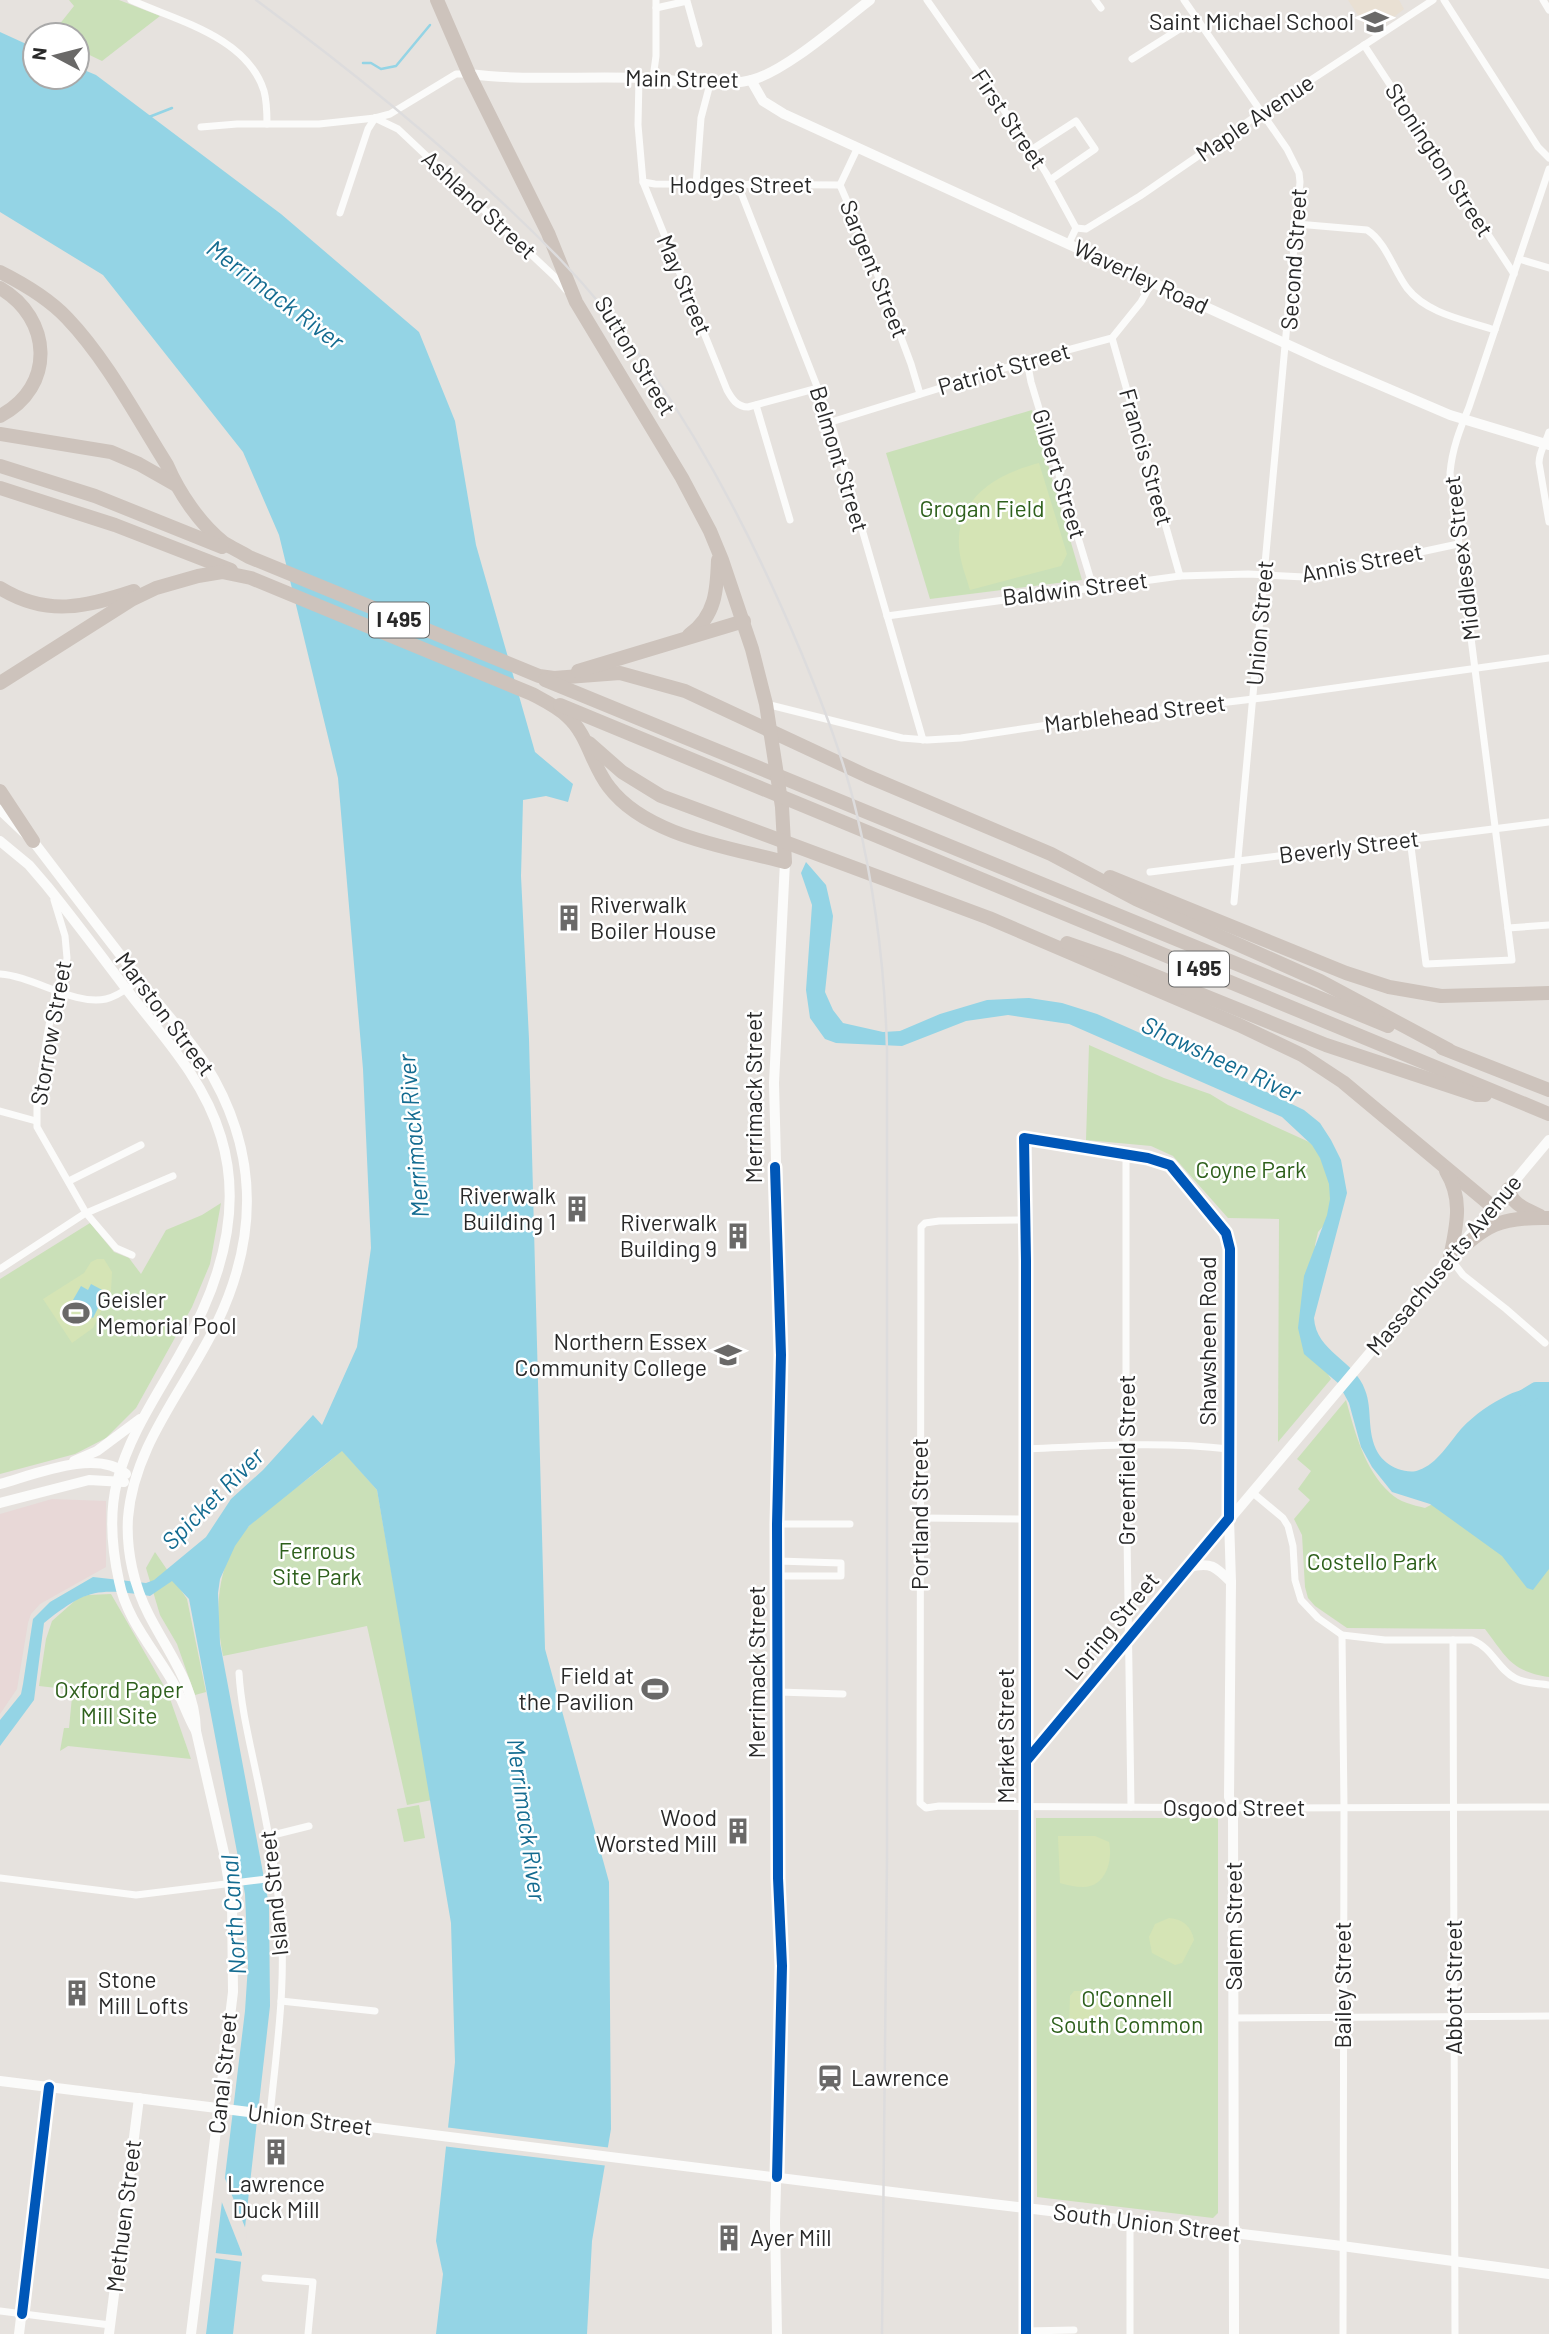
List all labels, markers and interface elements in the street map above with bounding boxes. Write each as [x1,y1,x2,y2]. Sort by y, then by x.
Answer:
place label: Saint Michael School [1149,7,1354,35]
school or university icon: Saint Michael School [1360,7,1390,37]
north arrow [21,21,91,91]
text: N [26,46,51,62]
street label: Main Street [625,63,739,93]
street label: First Street [966,63,1053,174]
street label: Maple Avenue [1190,68,1319,167]
street label: Stonington Street [1380,77,1500,241]
street label: Ashland Street [417,144,543,265]
street label: Hodges Street [670,170,812,198]
street label: Second Street [1274,187,1312,331]
street label: Sargent Street [835,196,915,342]
street label: May Street [651,230,719,339]
water label: Merrimack River [202,233,351,356]
street label: Waverley Road [1070,233,1213,319]
street label: Sutton Street [589,291,682,420]
street label: Patriot Street [935,336,1073,400]
street label: Belmont Street [804,382,875,535]
street label: Francis Street [1114,385,1180,529]
street label: Gilbert Street [1027,405,1093,542]
street label: Middlesex Street [1437,474,1485,642]
park label: Grogan Field [920,494,1044,522]
street label: Annis Street [1299,537,1425,588]
street label: Union Street [1240,559,1278,687]
street label: Baldwin Street [1001,565,1149,611]
road number: I 495 [369,602,429,638]
street label: Marblehead Street [1042,688,1227,738]
street label: Beverly Street [1277,824,1420,868]
place label: Riverwalk Boiler House [590,890,717,944]
building icon: Riverwalk Boiler House [554,903,584,933]
street label: Marston Street [110,946,221,1081]
road number: I 495 [1169,951,1229,986]
street label: Storrow Street [23,958,77,1107]
water label: Shawsheen River [1137,1009,1307,1109]
street label: Merrimack Street [739,1011,767,1183]
water label: Merrimack River [391,1052,434,1219]
park label: Coyne Park [1196,1155,1306,1183]
street label: Massachusetts Avenue [1360,1168,1527,1360]
place label: Riverwalk Building 1 [459,1181,556,1235]
building icon: Riverwalk Building 1 [562,1194,592,1224]
place label: Riverwalk Building 9 [620,1208,717,1262]
building icon: Riverwalk Building 9 [723,1221,753,1251]
street label: Shawsheen Road [1193,1257,1221,1425]
place label: Geisler Memorial Pool [97,1285,237,1339]
sports icon: Geisler Memorial Pool [61,1298,91,1328]
place label: Northern Essex Community College [514,1327,707,1381]
school or university icon: Northern Essex Community College [713,1340,743,1370]
street label: Greenfield Street [1112,1375,1140,1545]
street label: Portland Street [905,1438,933,1590]
water label: Spicket River [155,1440,270,1555]
park label: Ferrous Site Park [272,1536,362,1590]
park label: Costello Park [1307,1547,1437,1575]
street label: Loring Street [1058,1566,1164,1685]
street label: Merrimack Street [742,1586,770,1758]
place label: Field at the Pavilion [518,1661,634,1715]
street label: Market Street [991,1668,1019,1804]
sports icon: Field at the Pavilion [640,1674,670,1704]
park label: Oxford Paper Mill Site [55,1675,184,1729]
water label: Merrimack River [502,1737,553,1905]
street label: Osgood Street [1163,1793,1305,1821]
place label: Wood Worsted Mill [596,1803,717,1857]
building icon: Wood Worsted Mill [723,1816,753,1846]
street label: Island Street [252,1829,294,1957]
water label: North Canal [214,1854,251,1976]
street label: Salem Street [1219,1861,1247,1991]
street label: Abbott Street [1439,1919,1467,2055]
street label: Bailey Street [1328,1921,1356,2049]
place label: Stone Mill Lofts [98,1965,189,2019]
building icon: Stone Mill Lofts [62,1978,92,2008]
park label: O'Connell South Common [1051,1984,1203,2038]
street label: Canal Street [202,2011,242,2135]
station icon: Lawrence [815,2063,845,2093]
place label: Lawrence [851,2063,949,2091]
street label: Union Street [246,2097,374,2141]
building icon: Lawrence Duck Mill [261,2137,291,2167]
street label: Methuen Street [100,2138,146,2294]
place label: Lawrence Duck Mill [227,2169,325,2223]
street label: South Union Street [1052,2197,1243,2247]
building icon: Ayer Mill [714,2223,744,2253]
place label: Ayer Mill [750,2223,832,2251]

